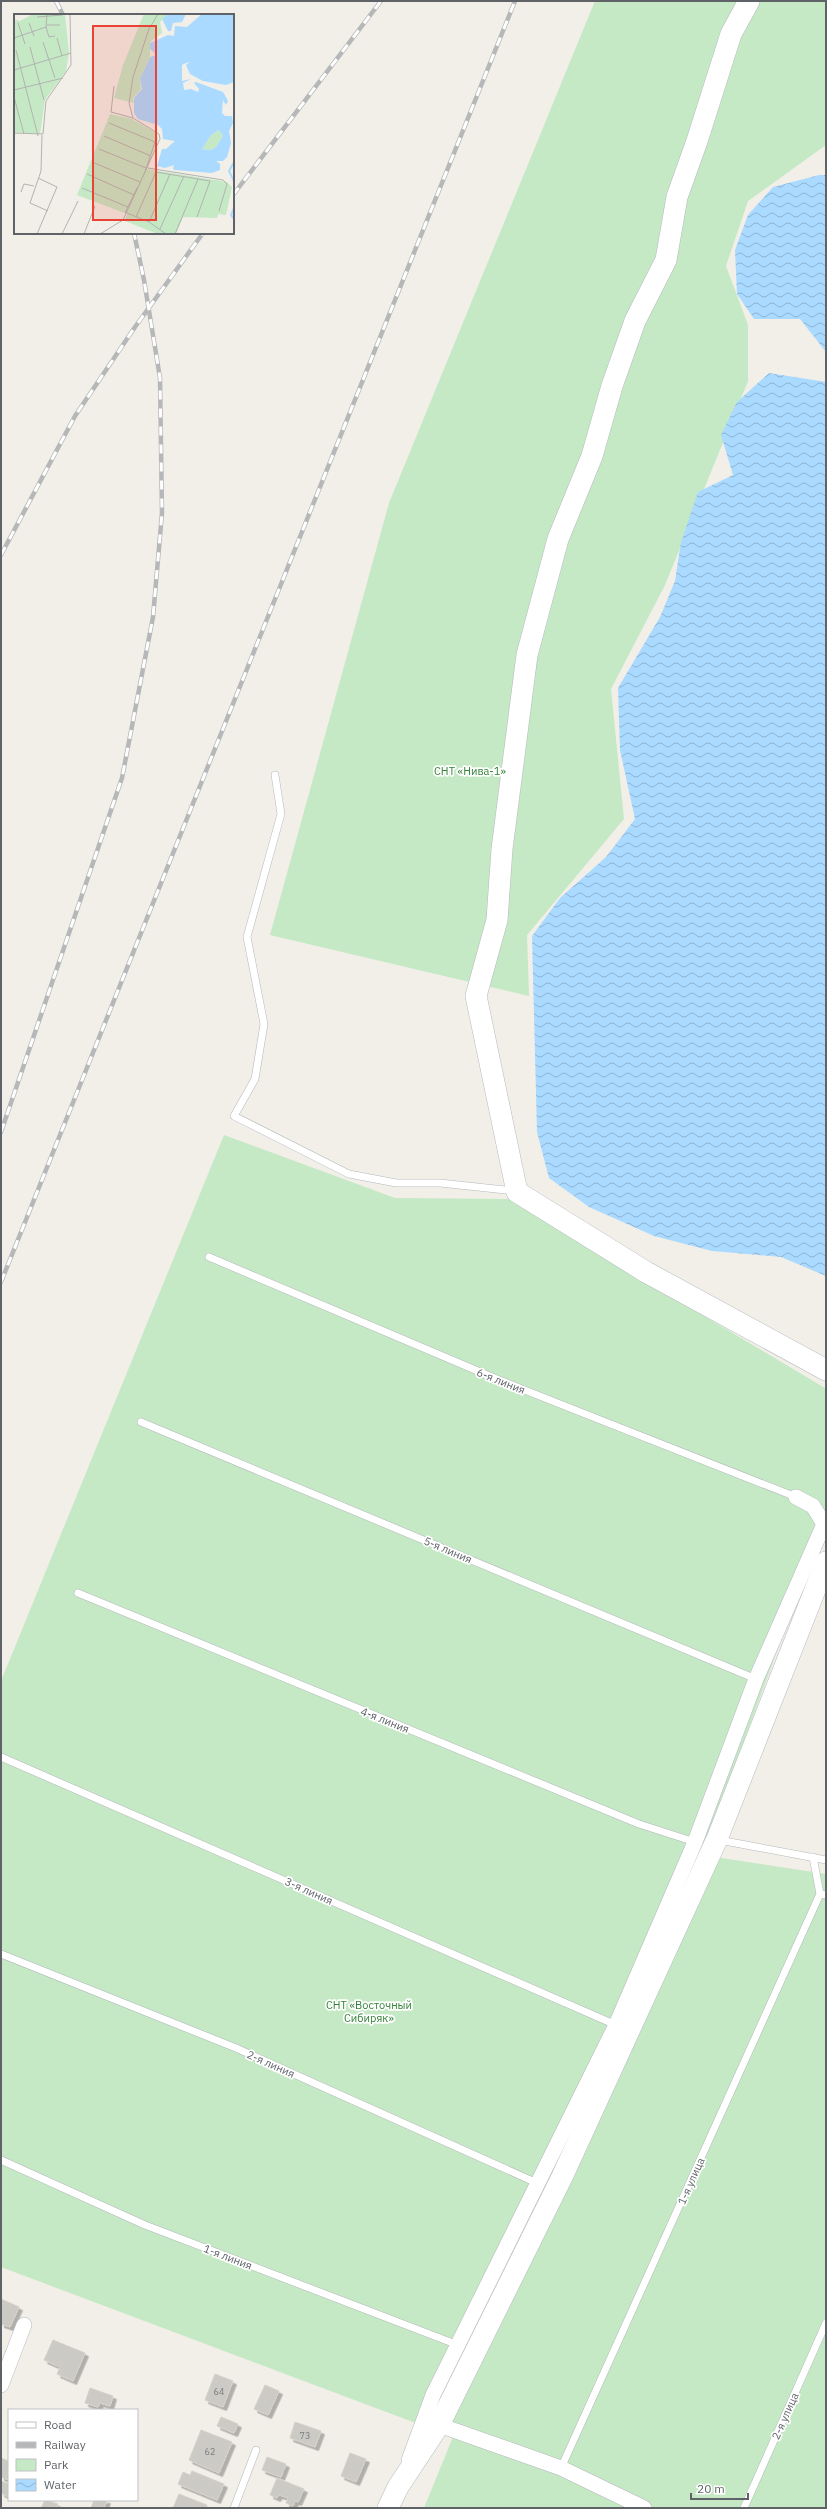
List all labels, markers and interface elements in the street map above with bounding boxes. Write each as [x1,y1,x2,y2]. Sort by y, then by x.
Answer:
inset map [14,14,234,234]
park label: СНТ «Нива-1» [434,764,506,778]
street label: 6-я линия [475,1365,527,1397]
street label: 5-я линия [422,1534,474,1566]
street label: 4-я линия [359,1704,411,1736]
street label: 3-я линия [283,1874,335,1908]
park label: СНТ «Восточный Сибиряк» [326,1998,412,2025]
street label: 2-я линия [245,2047,297,2081]
street label: 1-я улица [674,2155,708,2207]
street label: 1-я линия [202,2241,254,2273]
house number: 64 [214,2386,224,2397]
street label: 2-я улица [768,2390,802,2442]
legend [8,2409,138,2501]
text: Road [44,2417,72,2432]
house number: 73 [300,2430,310,2441]
text: Railway [44,2437,86,2452]
house number: 62 [205,2446,215,2457]
text: Park [44,2457,69,2472]
scale bar [691,2475,748,2501]
text: Water [44,2477,77,2492]
text: 20 m [697,2481,725,2496]

